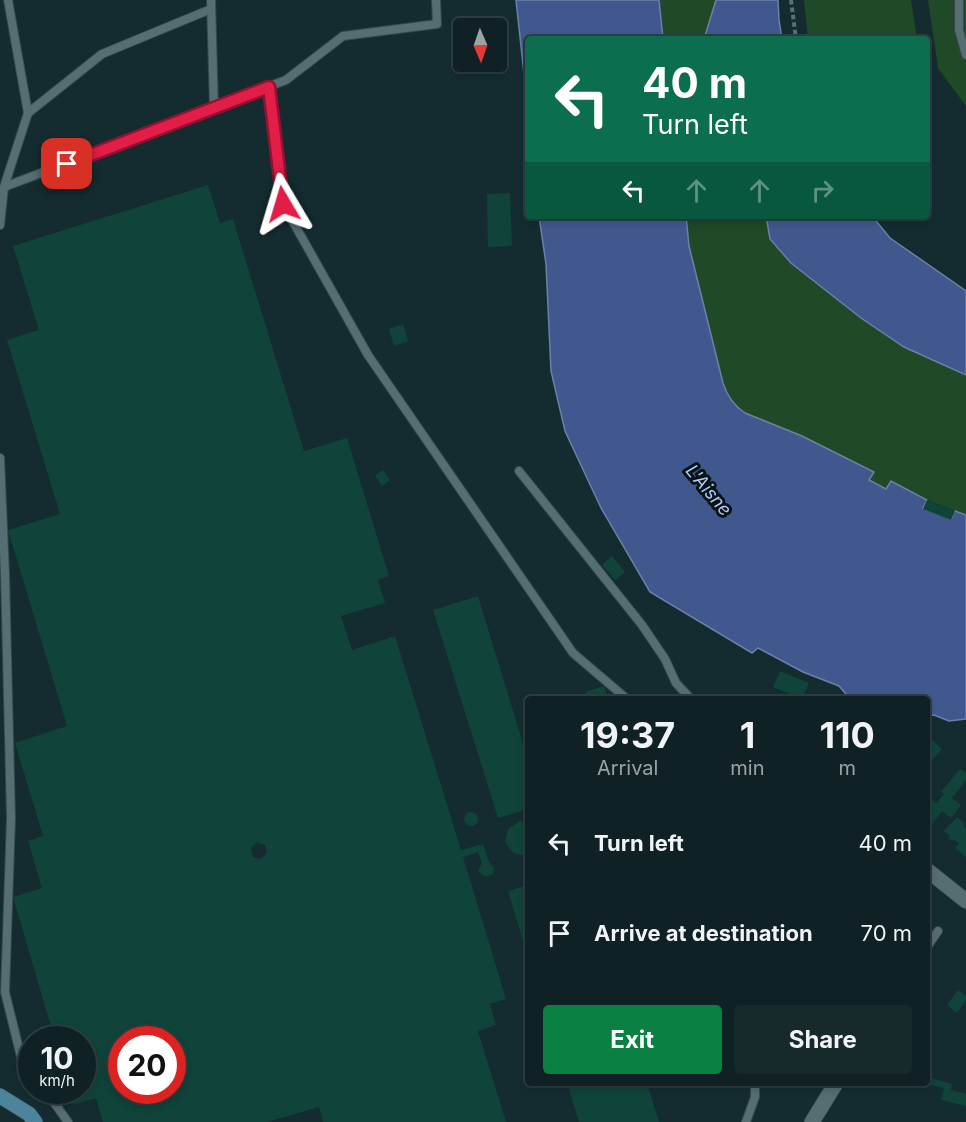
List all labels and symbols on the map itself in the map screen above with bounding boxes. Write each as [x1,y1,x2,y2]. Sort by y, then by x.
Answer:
north arrow [453,18,507,72]
pin [41,138,92,189]
position arrow [251,172,315,236]
water label: L'Aisne [682,460,736,520]
speed limit sign: 20 [108,1026,186,1104]

